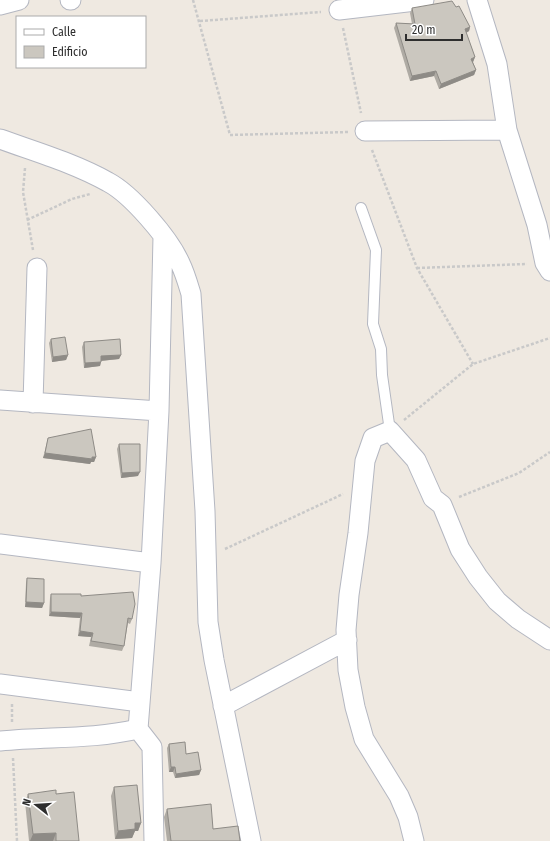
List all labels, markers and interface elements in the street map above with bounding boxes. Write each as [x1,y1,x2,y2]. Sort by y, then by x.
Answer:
legend [16,16,146,68]
scale bar [406,16,462,42]
text: 20 m [412,23,436,37]
text: Calle [52,25,76,39]
text: Edificio [52,45,88,59]
north arrow [16,785,56,825]
text: N [20,797,34,807]

